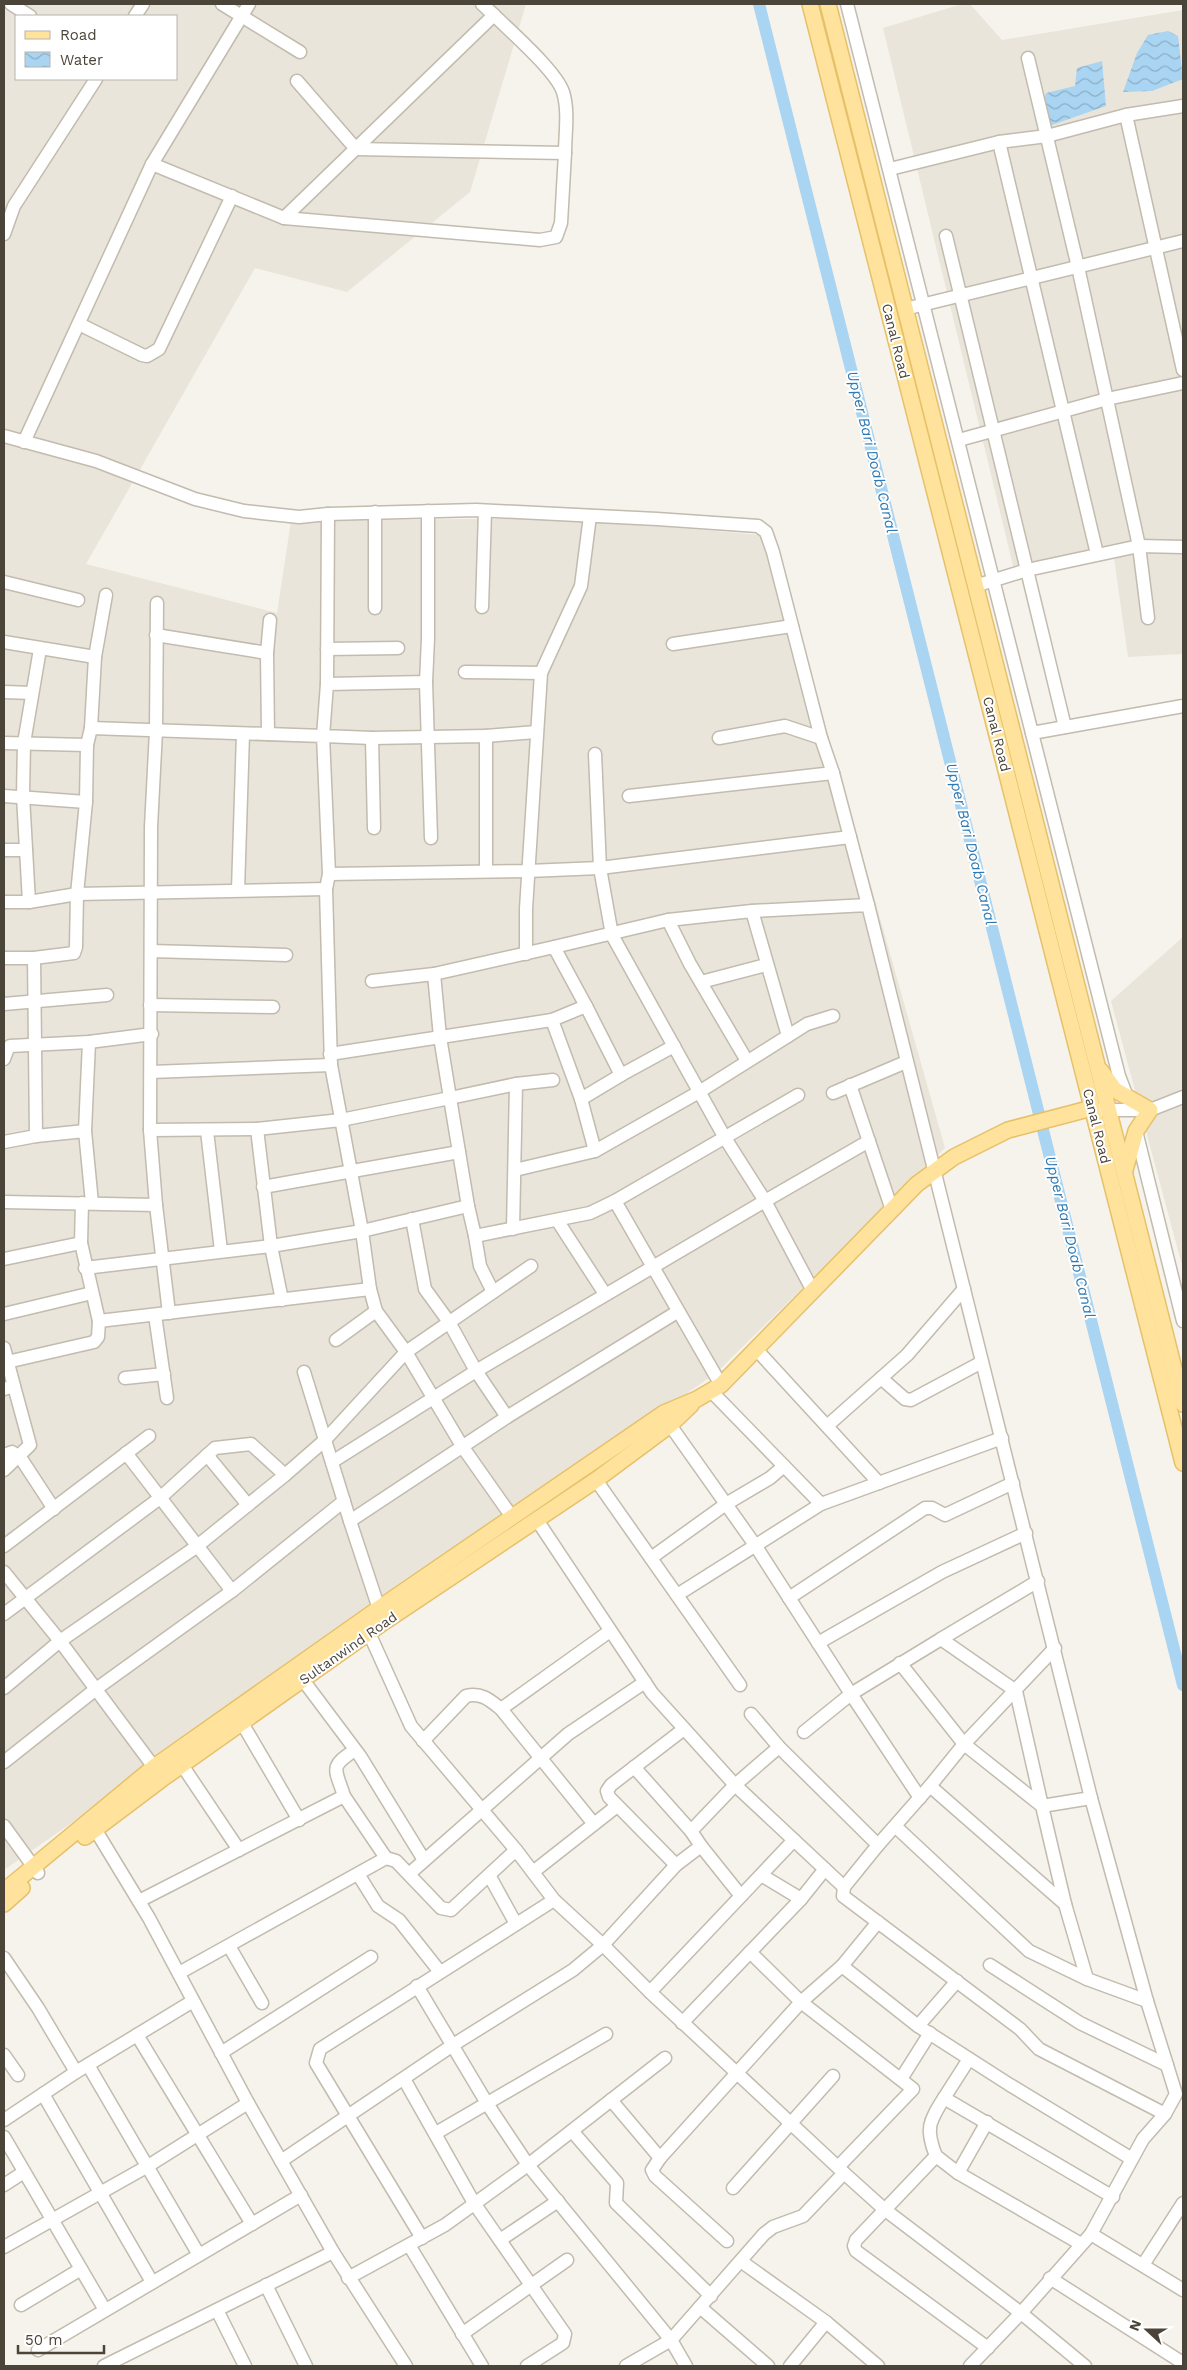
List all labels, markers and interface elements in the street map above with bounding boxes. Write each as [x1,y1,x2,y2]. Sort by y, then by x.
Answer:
legend [15,15,178,80]
text: Road [60,26,97,44]
text: Water [60,51,103,69]
street label: Canal Road [879,302,913,380]
water label: Upper Bari Doab Canal [843,369,901,535]
street label: Canal Road [980,695,1014,773]
water label: Upper Bari Doab Canal [942,761,1000,927]
street label: Canal Road [1080,1087,1114,1165]
water label: Upper Bari Doab Canal [1041,1154,1099,1320]
street label: Sultanwind Road [296,1608,400,1688]
north arrow [1122,2305,1172,2355]
text: N [1126,2318,1144,2333]
scale bar [18,2322,104,2354]
text: 50 m [25,2331,62,2349]

